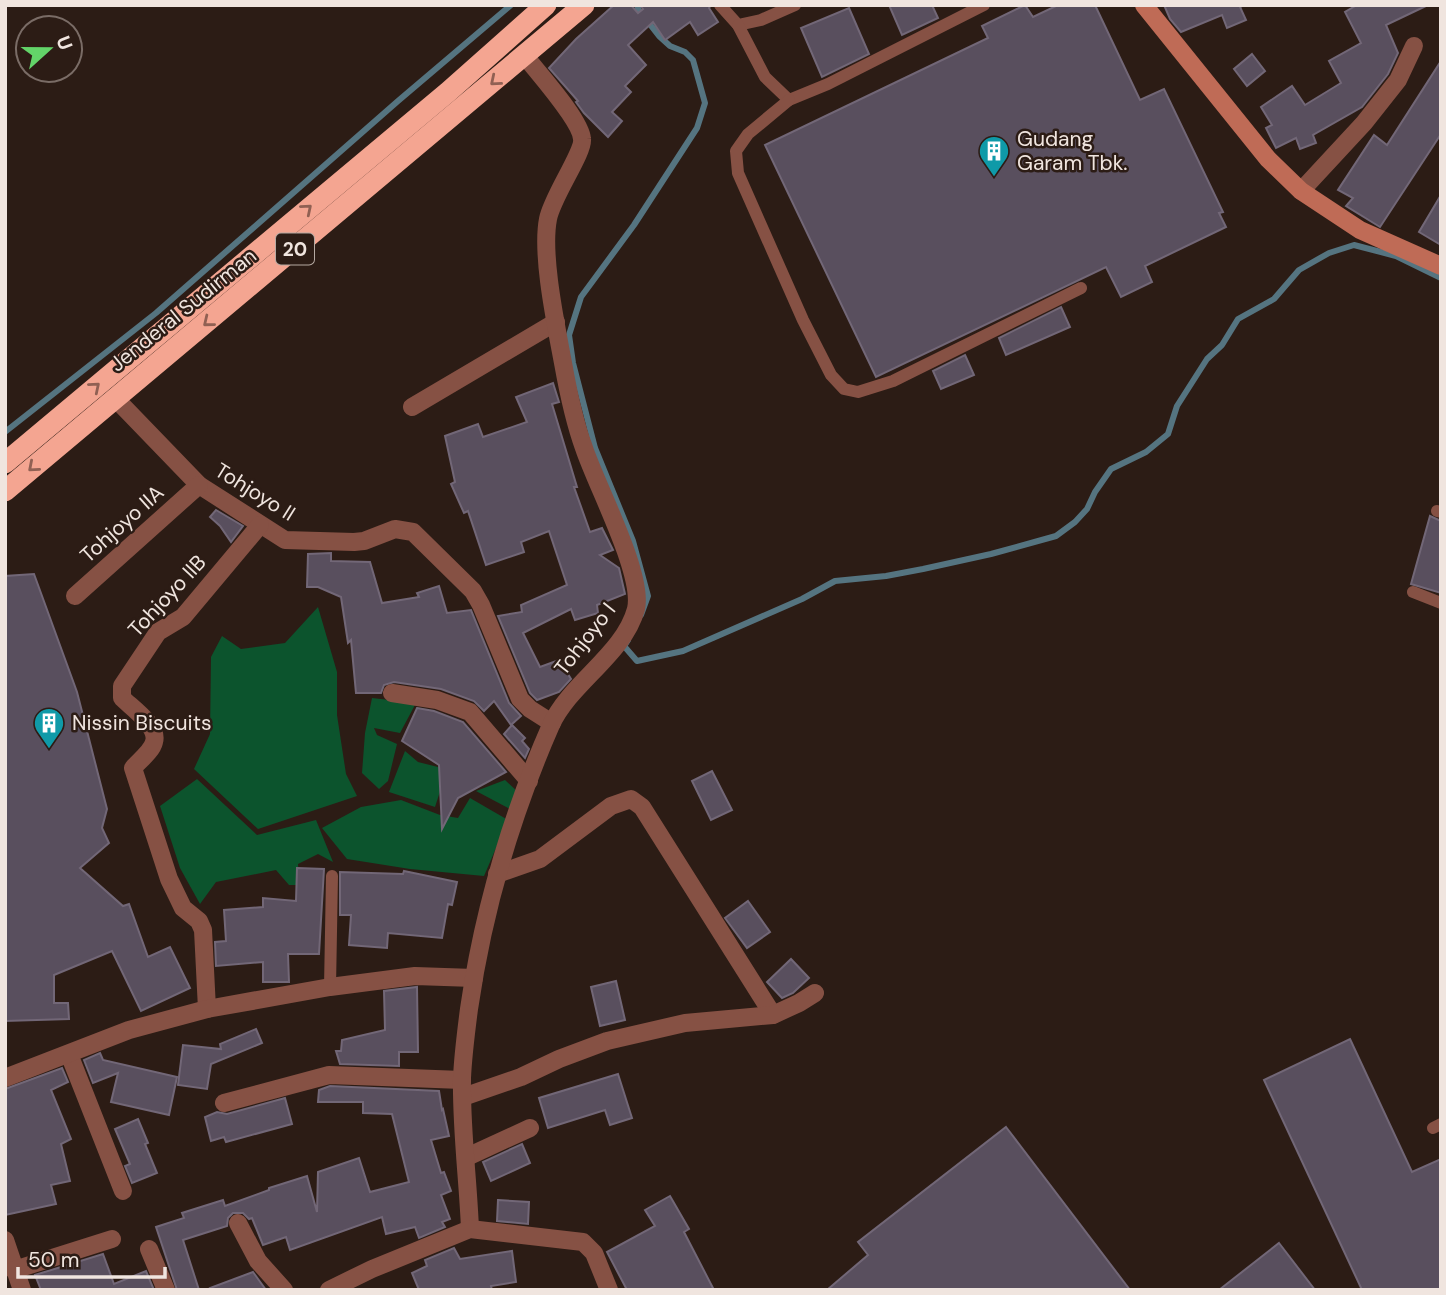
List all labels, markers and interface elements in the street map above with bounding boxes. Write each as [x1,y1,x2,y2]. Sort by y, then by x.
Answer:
north arrow [14,14,84,84]
text: U [50,33,78,54]
one-way arrow [491,73,504,85]
place label: Gudang Garam Tbk. [1017,125,1128,177]
building icon: Gudang Garam Tbk. [977,134,1011,178]
one-way arrow [299,205,311,218]
road number: 20 [276,233,314,264]
street label: Jenderal Sudirman [104,242,262,378]
one-way arrow [203,313,215,326]
one-way arrow [87,383,100,395]
street label: Tohjoyo II [210,456,300,528]
one-way arrow [29,459,42,471]
street label: Tohjoyo IIA [74,479,170,569]
street label: Tohjoyo IIB [122,549,212,643]
street label: Tohjoyo I [548,597,622,681]
building icon: Nissin Biscuits [32,706,66,750]
place label: Nissin Biscuits [72,709,211,737]
scale bar [18,1236,164,1280]
text: 50 m [28,1246,79,1274]

